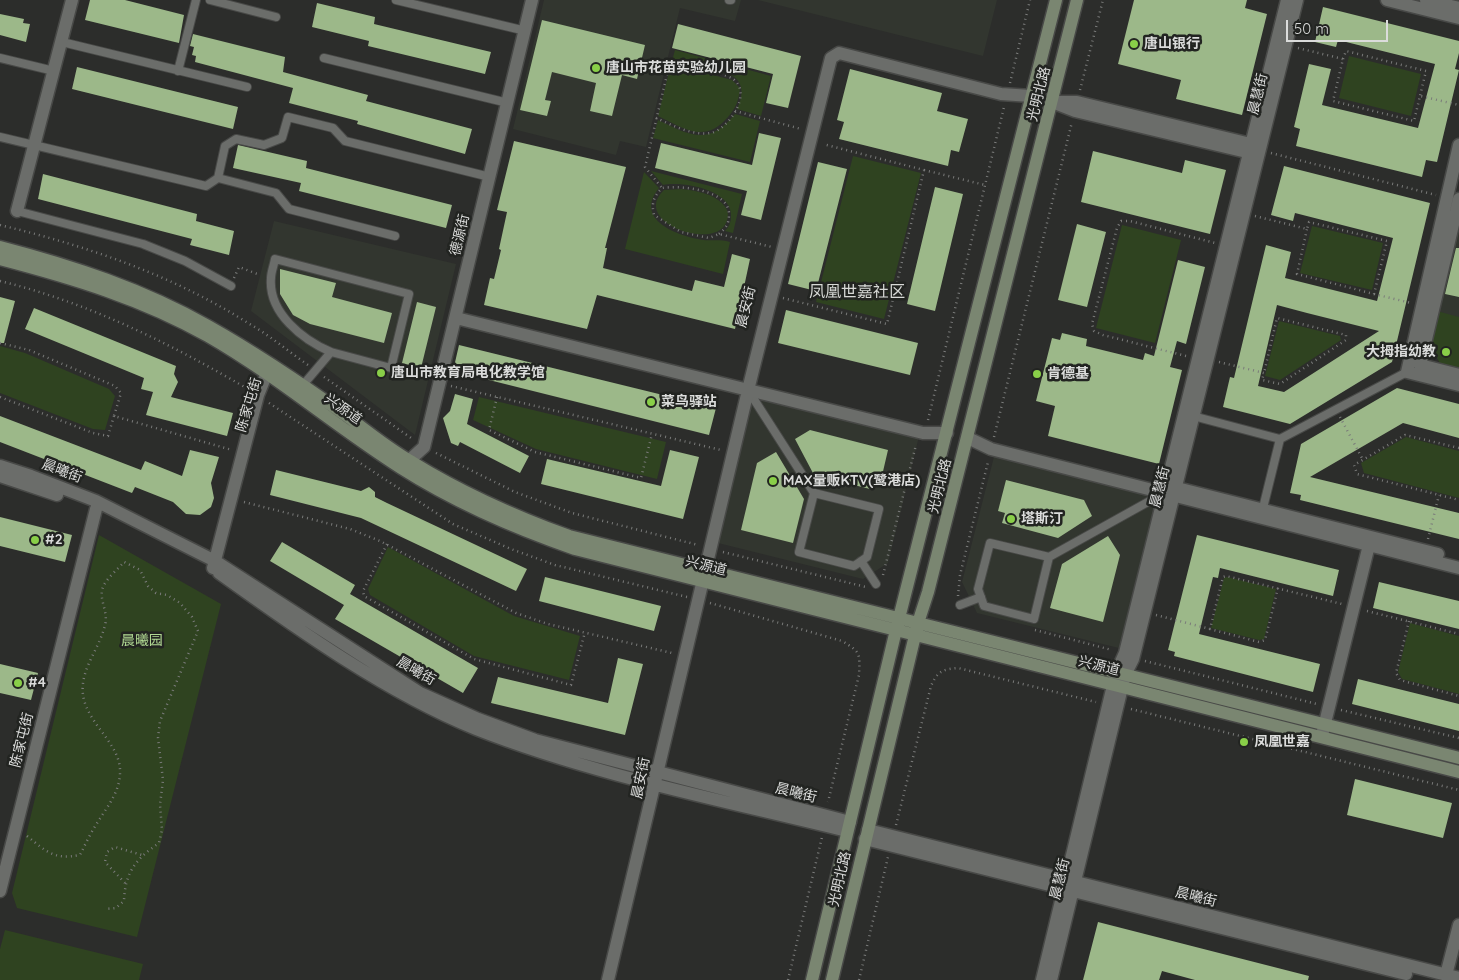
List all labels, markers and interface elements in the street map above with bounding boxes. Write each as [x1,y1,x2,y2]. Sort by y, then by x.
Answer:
scale bar [1289,10,1392,42]
text: 50 m [1294,19,1329,38]
place label: 唐山银行 [1144,36,1200,52]
marker: 唐山银行 [1128,38,1140,50]
place label: 唐山市花苗实验幼儿园 [606,60,746,76]
marker: 唐山市花苗实验幼儿园 [590,62,602,74]
street label: 光明北路 [1024,65,1054,123]
street label: 晨慧街 [1245,72,1271,116]
street label: 德源街 [447,213,473,257]
district label: 凤凰世嘉社区 [809,282,905,302]
street label: 晨安街 [733,285,759,329]
place label: 大拇指幼教 [1366,344,1436,360]
marker: 大拇指幼教 [1440,346,1452,358]
place label: 唐山市教育局电化教学馆 [391,365,545,381]
place label: 肯德基 [1047,366,1089,382]
marker: 唐山市教育局电化教学馆 [375,367,387,379]
marker: 肯德基 [1031,368,1043,380]
street label: 陈家屯街 [233,376,265,434]
street label: 兴源道 [321,390,365,428]
place label: 菜鸟驿站 [661,394,717,410]
marker: 菜鸟驿站 [645,396,657,408]
street label: 晨曦街 [39,456,85,486]
street label: 光明北路 [925,457,955,515]
street label: 晨慧街 [1147,465,1173,509]
place label: MAX量贩KTV(鹭港店) [783,473,920,489]
marker: MAX量贩KTV(鹭港店) [767,475,779,487]
place label: 塔斯汀 [1021,511,1063,527]
marker: 塔斯汀 [1005,513,1017,525]
place label: #2 [45,532,63,548]
marker: #2 [29,534,41,546]
street label: 兴源道 [684,553,728,579]
park label: 晨曦园 [121,633,163,649]
street label: 晨曦街 [394,653,438,689]
street label: 兴源道 [1077,653,1121,679]
place label: #4 [28,675,46,691]
marker: #4 [12,677,24,689]
street label: 陈家屯街 [7,711,37,769]
place label: 凤凰世嘉 [1254,734,1310,750]
marker: 凤凰世嘉 [1238,736,1250,748]
street label: 晨安街 [629,756,653,800]
street label: 晨曦街 [774,780,818,806]
street label: 光明北路 [826,850,854,908]
street label: 晨慧街 [1047,857,1073,901]
street label: 晨曦街 [1174,884,1218,910]

